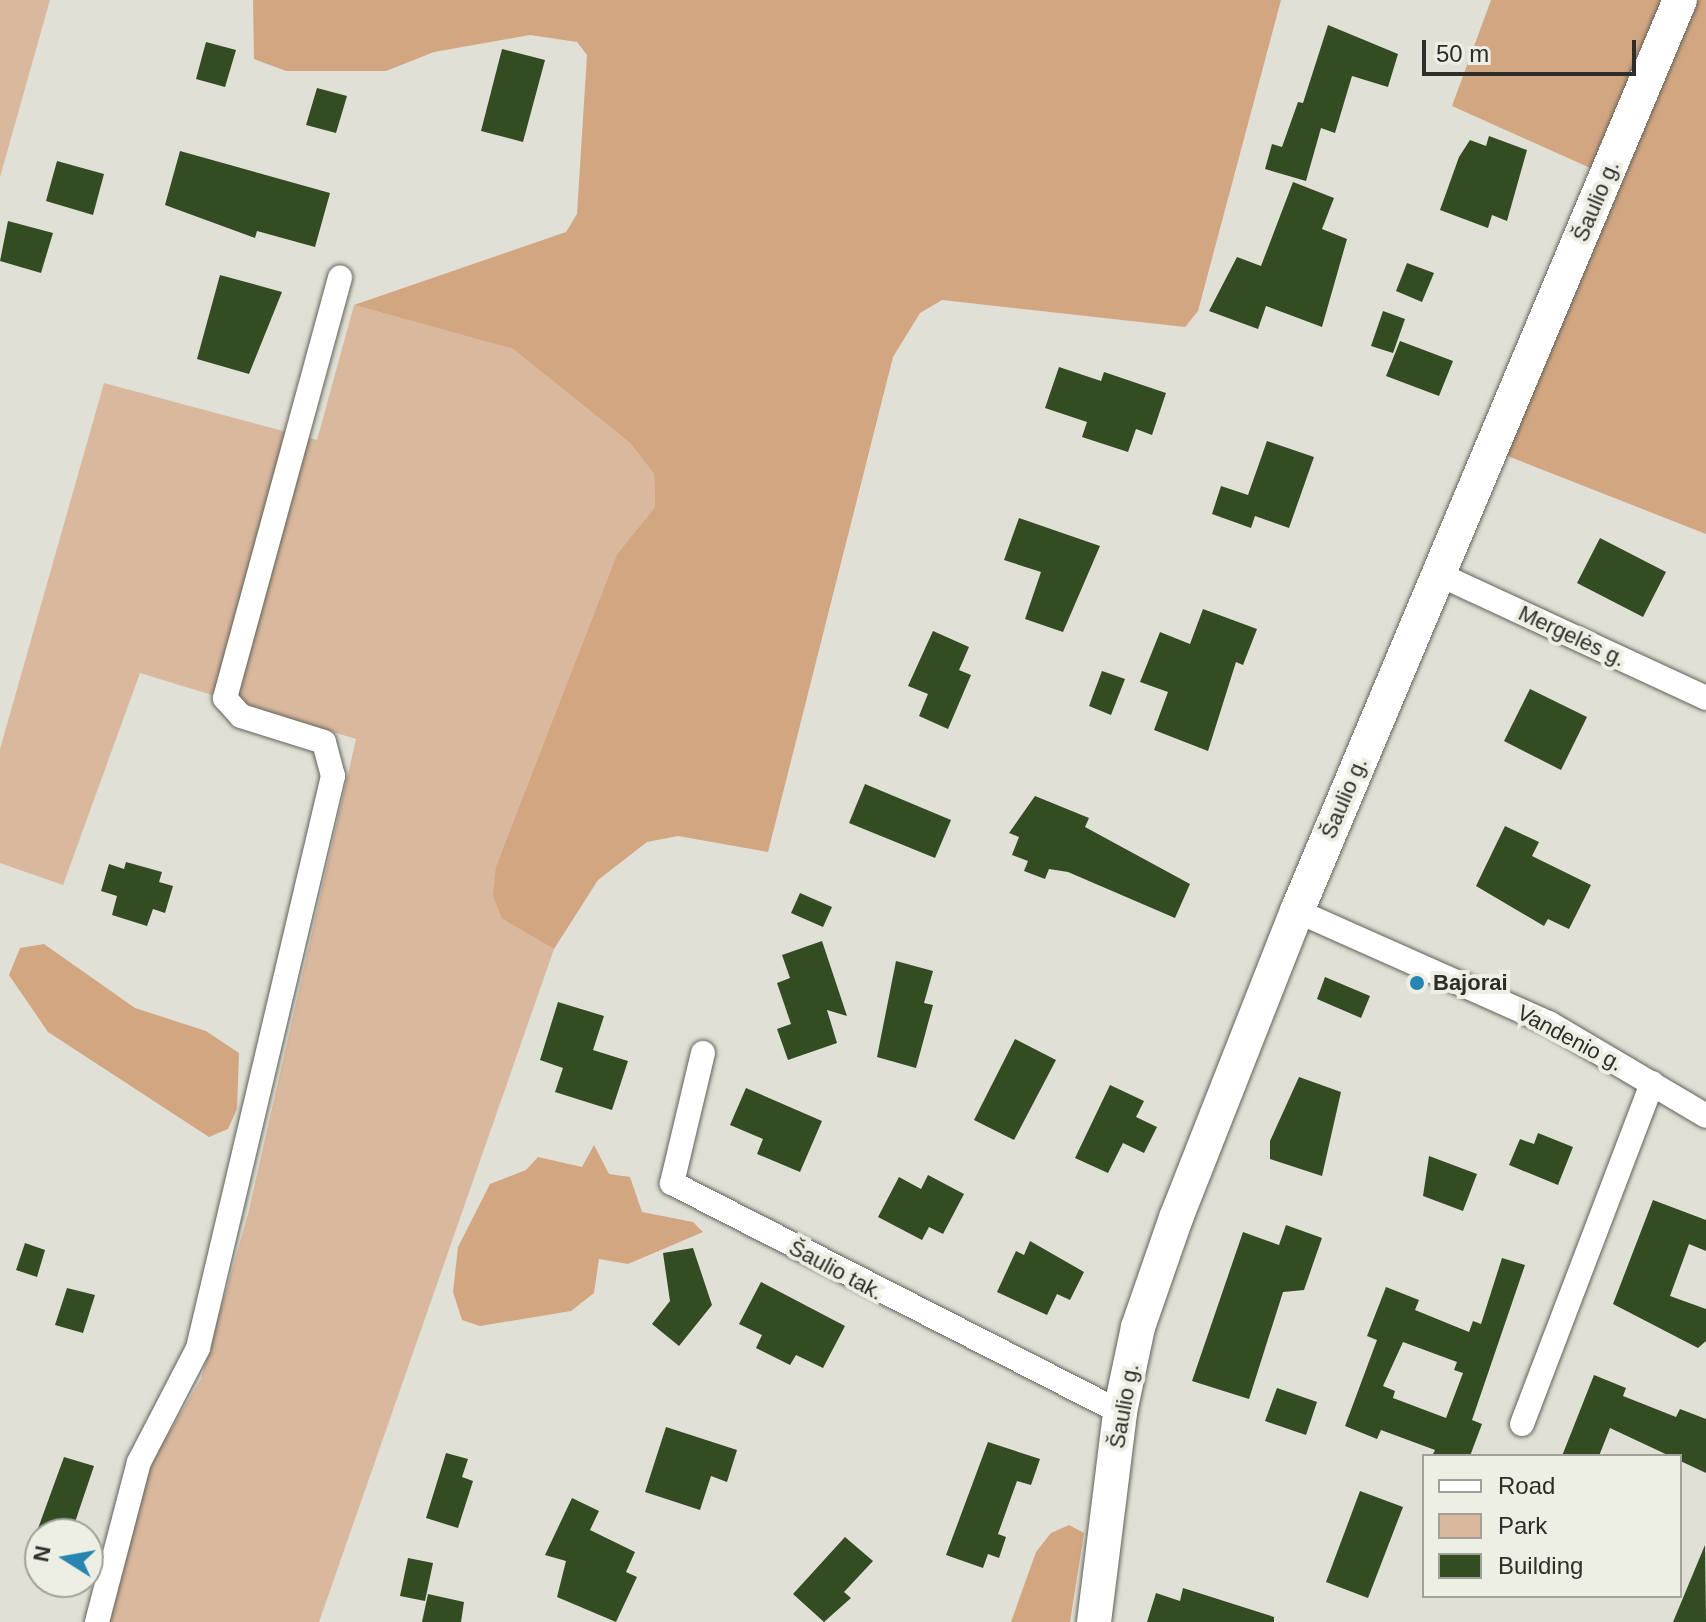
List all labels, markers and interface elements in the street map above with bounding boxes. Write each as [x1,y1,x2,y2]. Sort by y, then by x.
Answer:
scale bar [1426,24,1640,74]
text: 50 m [1436,40,1489,67]
street label: Šaulio g. [1567,156,1625,246]
street label: Mergelės g. [1514,600,1630,672]
street label: Šaulio g. [1315,753,1373,843]
place label: Bajorai [1433,970,1508,996]
marker: Bajorai [1408,974,1426,992]
street label: Vandenio g. [1513,999,1627,1077]
street label: Šaulio tak. [784,1234,888,1306]
street label: Šaulio g. [1104,1362,1144,1450]
legend [1422,1454,1682,1598]
text: Road [1498,1472,1555,1499]
text: Park [1498,1512,1547,1539]
north arrow [24,1518,104,1598]
text: N [28,1544,56,1564]
text: Building [1498,1552,1583,1579]

